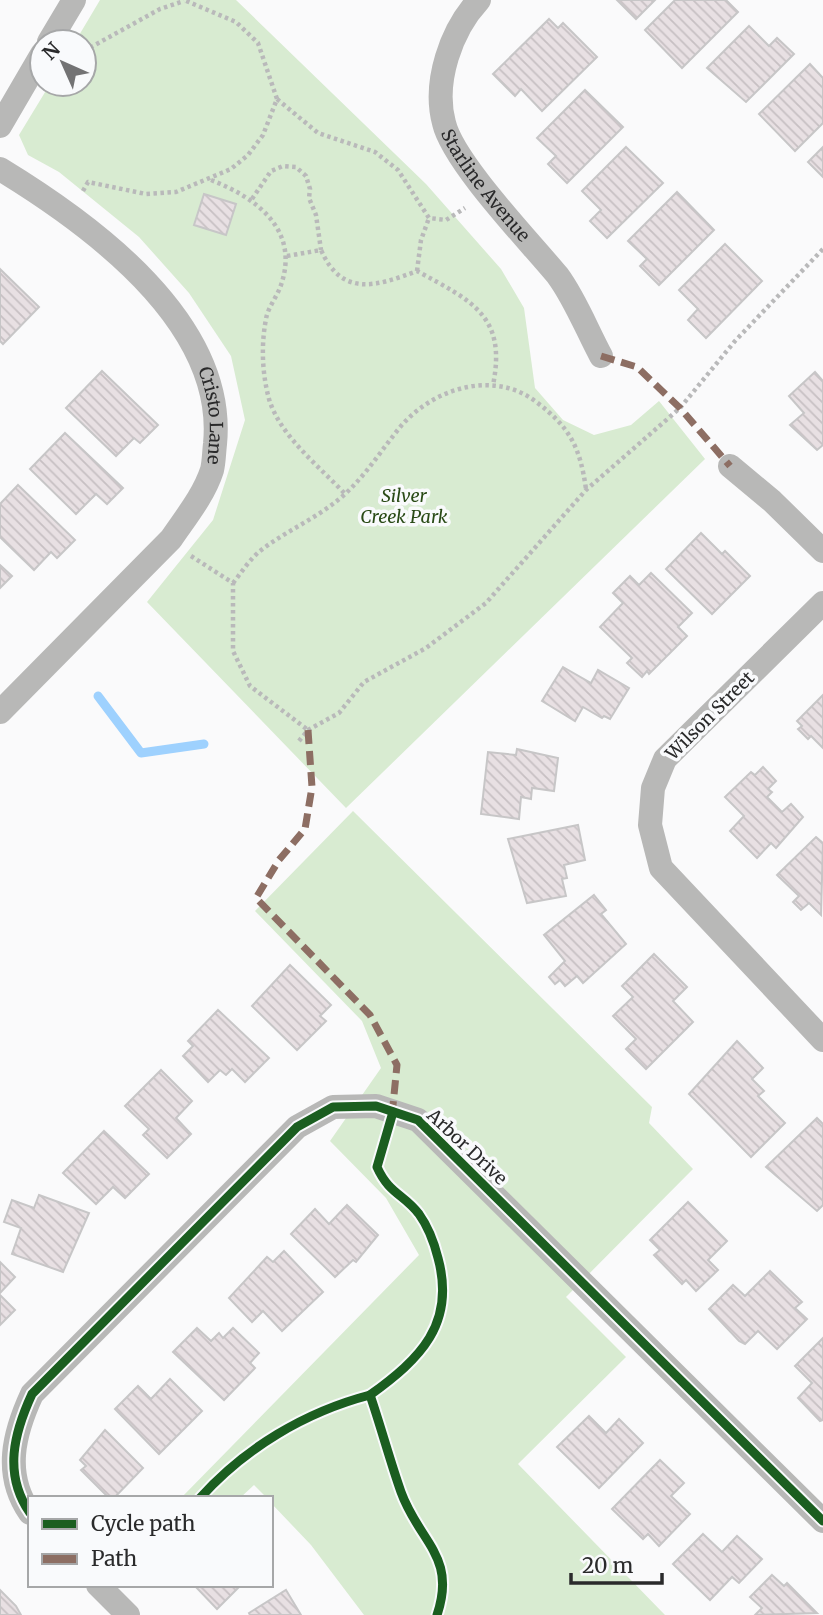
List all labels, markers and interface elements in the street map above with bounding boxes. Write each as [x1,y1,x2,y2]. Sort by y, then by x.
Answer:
north arrow [28,28,98,98]
text: N [37,37,65,65]
street label: Starline Avenue [436,125,535,246]
street label: Cristo Lane [193,363,228,465]
park label: Silver Creek Park [360,484,448,528]
street label: Wilson Street [660,666,759,766]
street label: Arbor Drive [422,1103,512,1190]
legend [28,1496,273,1587]
text: Cycle path [91,1510,195,1537]
scale bar [571,1542,662,1586]
text: Path [91,1545,137,1572]
text: 20 m [582,1552,634,1579]

